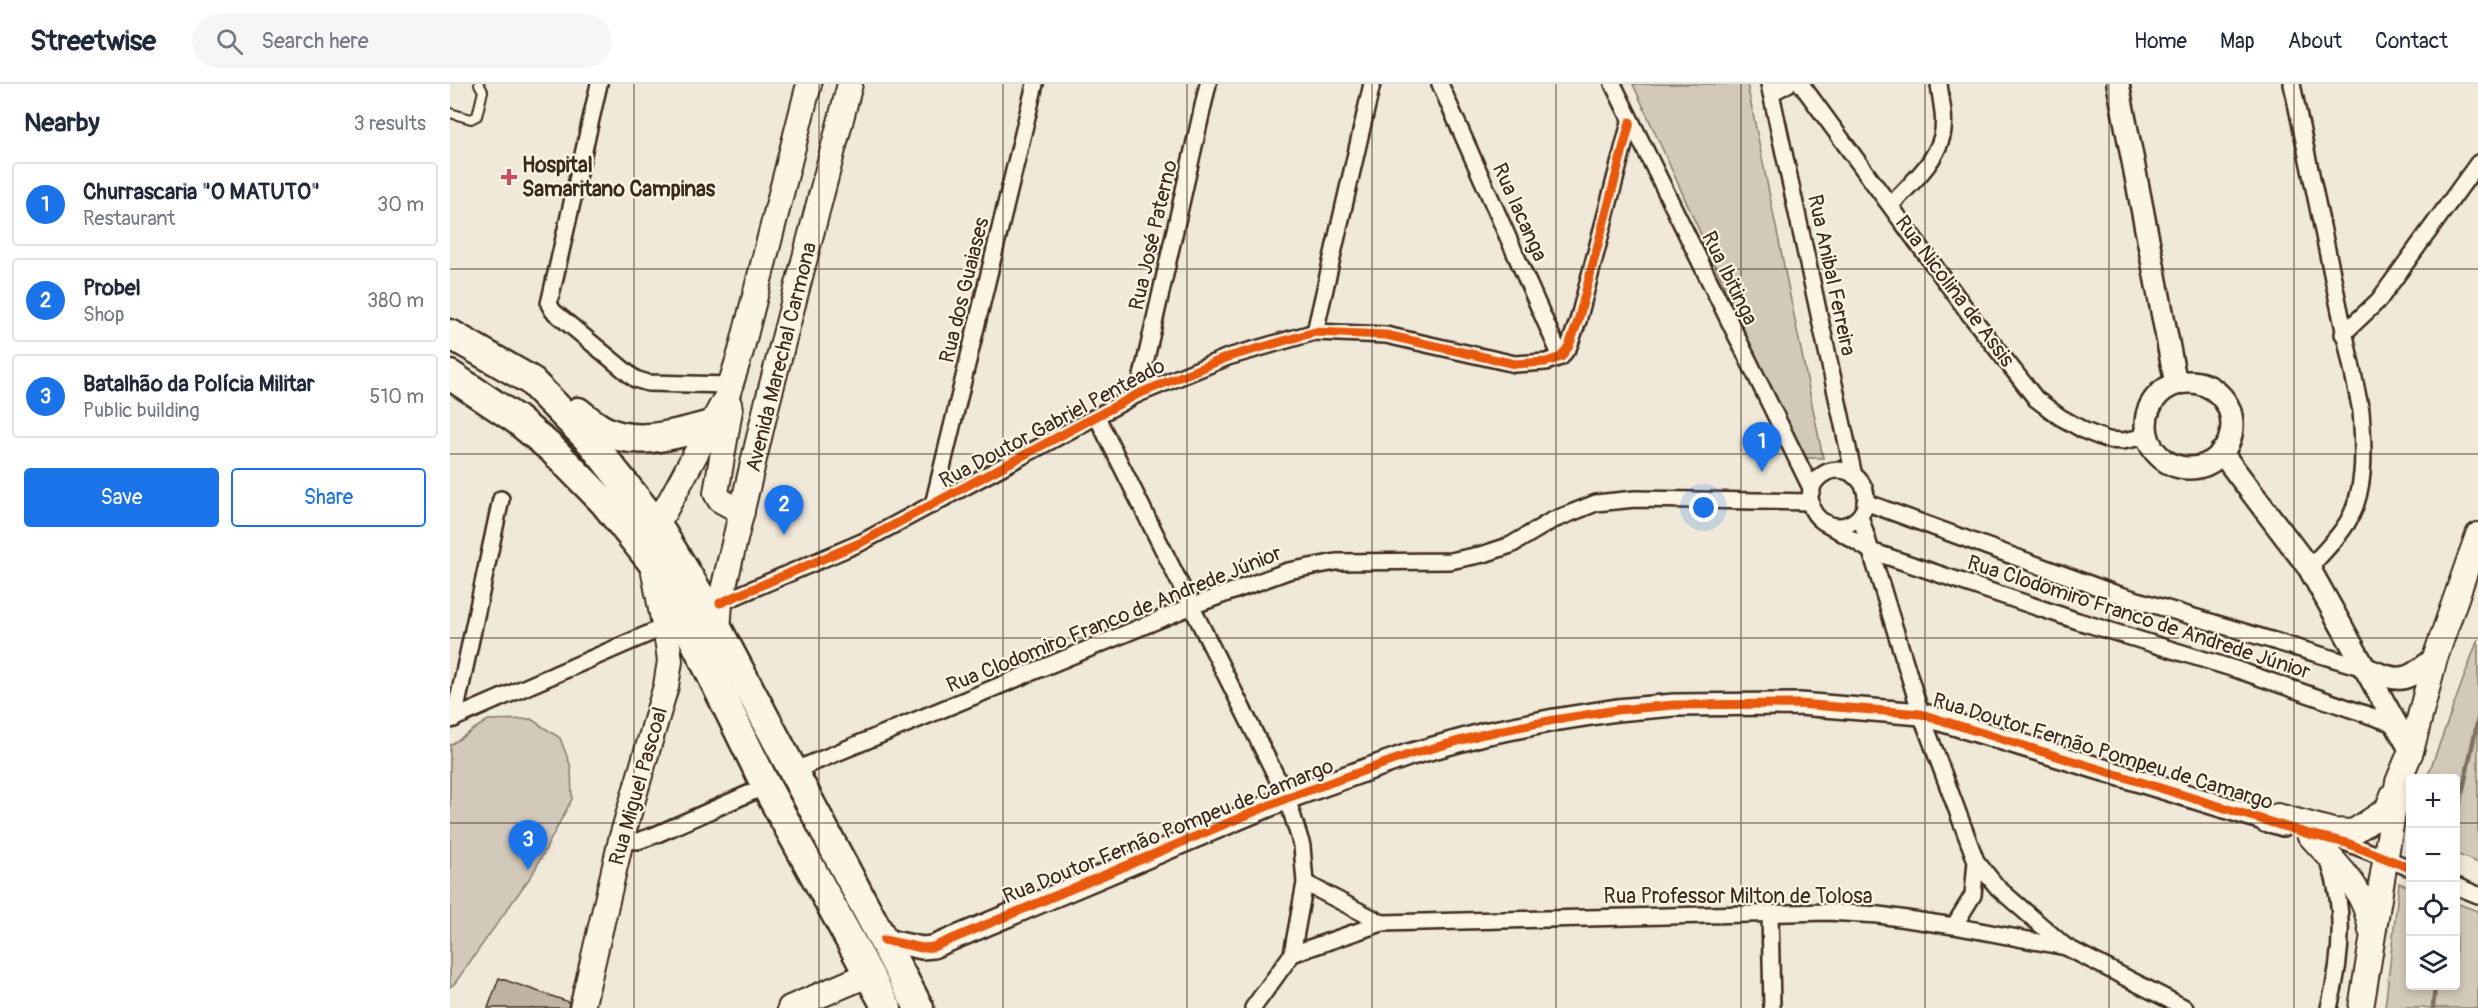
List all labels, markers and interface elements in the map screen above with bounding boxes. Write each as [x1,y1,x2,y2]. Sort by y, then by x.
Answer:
search box [192,14,612,68]
text: Streetwise [30,24,156,59]
icon: search [213,25,246,58]
text: Search here [261,27,369,55]
text: Home [2134,28,2187,55]
text: Map [2220,28,2255,55]
text: About [2288,28,2342,55]
text: Contact [2375,28,2448,55]
text: Nearby [24,107,100,139]
text: 3 results [354,111,426,136]
place label: Hospital Samaritano Campinas [522,152,716,203]
street label: Rua José Paterno [1123,157,1184,313]
street label: Rua Iacanga [1486,159,1553,266]
marker: Hospital Samaritano Campinas [500,168,518,186]
text: Churrascaria "O MATUTO" [83,178,320,206]
text: 1 [42,192,49,217]
text: 30 m [377,192,424,217]
street label: Rua Anibal Ferreira [1801,192,1862,358]
text: Restaurant [83,206,175,231]
street label: Rua Nicolina de Assis [1889,210,2021,373]
street label: Rua dos Guaiases [933,214,996,366]
street label: Rua Ibitinga [1695,227,1764,330]
street label: Avenida Marechal Carmona [740,239,823,475]
text: Probel [83,274,141,302]
text: 2 [40,288,51,313]
text: 380 m [367,288,424,313]
text: Shop [83,302,124,327]
street label: Rua Doutor Gabriel Penteado [935,352,1170,494]
text: Batalhão da Polícia Militar [83,370,315,398]
text: 3 [40,384,51,409]
text: 510 m [370,384,424,409]
text: Public building [83,398,199,423]
pin: 1 [1742,422,1782,472]
button: Save [24,468,219,527]
button: Share [231,468,426,527]
pin: 2 [764,486,804,535]
your location [1689,493,1718,522]
street label: Rua Clodomiro Franco de Andrede Júnior [943,539,1286,699]
street label: Rua Clodomiro Franco de Andrede Júnior [1964,549,2314,686]
street label: Rua Doutor Fernão Pompeu de Camargo [1929,687,2276,816]
street label: Rua Miguel Pascoal [603,704,674,868]
street label: Rua Doutor Fernão Pompeu de Camargo [999,753,1338,910]
map controls [2406,774,2460,990]
button: + [2406,774,2460,828]
pin: 3 [508,820,548,870]
button: − [2406,828,2460,882]
button: locate [2406,882,2460,936]
street label: Rua Professor Milton de Tolosa [1604,883,1872,910]
button: layers [2406,936,2460,990]

